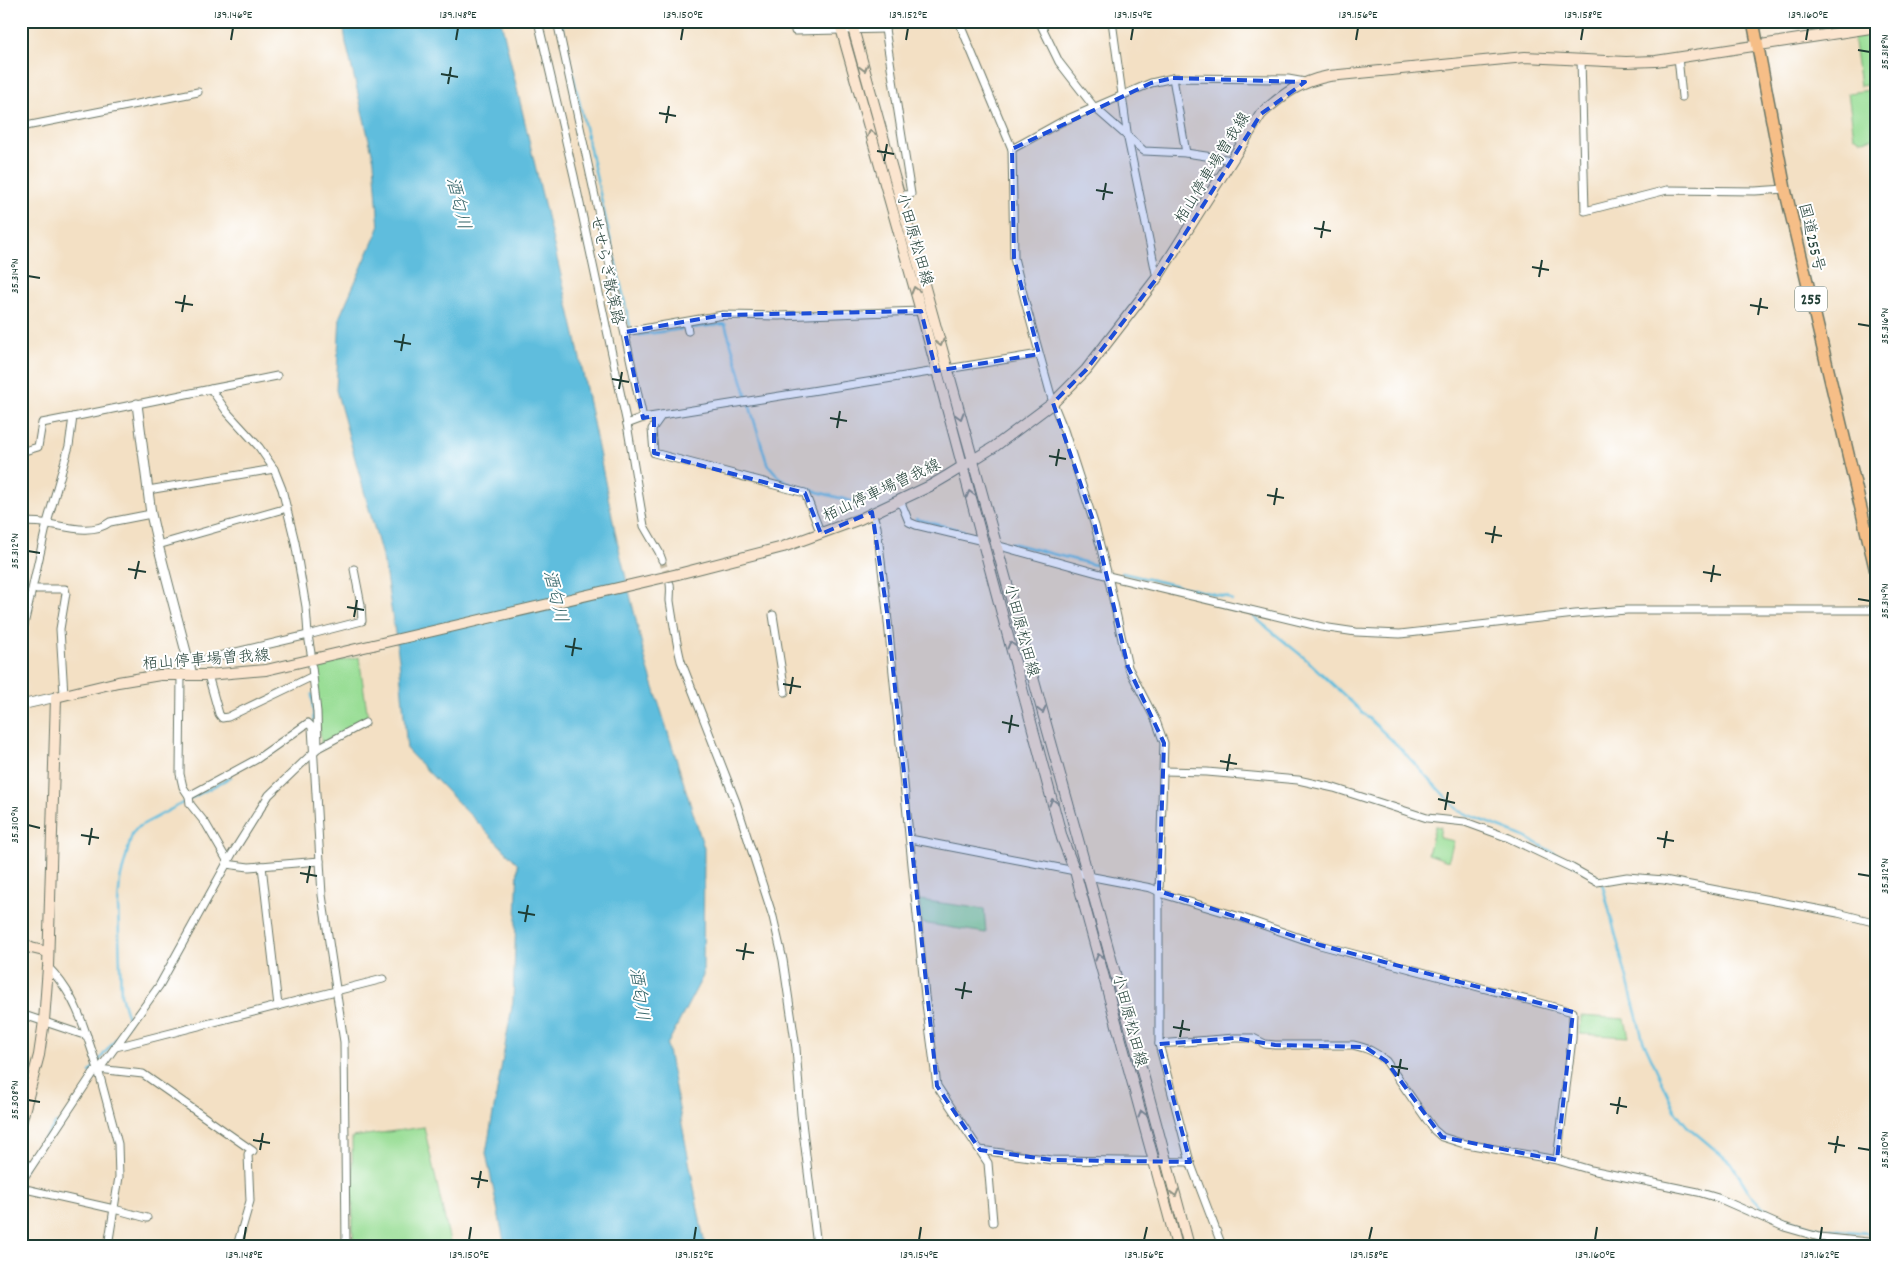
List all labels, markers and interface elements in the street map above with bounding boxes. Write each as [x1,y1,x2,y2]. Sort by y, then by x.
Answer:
text: 139.146°E [214,7,253,24]
text: 139.148°E [439,7,477,24]
text: 139.150°E [663,7,703,24]
text: 139.152°E [889,7,928,24]
text: 139.154°E [1114,7,1152,24]
text: 139.156°E [1339,7,1378,24]
text: 139.158°E [1564,7,1602,24]
text: 139.160°E [1788,7,1828,24]
text: 35.318°N [1877,34,1894,70]
one-way arrow [858,64,869,73]
street label: 栢山停車場曽我線 [1169,108,1257,229]
one-way arrow [866,130,876,138]
water label: 酒匂川 [438,174,475,233]
street label: 小田原松田線 [889,190,938,289]
street label: 国道255号 [1792,201,1830,274]
street label: せせらぎ散策路 [583,213,628,328]
text: 35.314°N [7,258,24,294]
one-way arrow [910,286,920,294]
road number: 255 [1795,286,1827,312]
text: 35.316°N [1877,308,1894,344]
one-way arrow [934,338,944,347]
one-way arrow [954,412,965,420]
street label: 栢山停車場曽我線 [819,454,945,529]
one-way arrow [966,491,976,499]
text: 35.312°N [7,533,24,569]
water label: 酒匂川 [535,567,572,626]
street label: 小田原松田線 [997,581,1044,680]
text: 35.314°N [1877,583,1894,619]
one-way arrow [1006,640,1017,649]
street label: 栢山停車場曽我線 [142,645,271,676]
one-way arrow [1036,705,1047,714]
one-way arrow [1048,797,1059,806]
text: 35.310°N [7,806,24,844]
text: 35.312°N [1877,858,1894,894]
one-way arrow [1094,954,1104,962]
water label: 酒匂川 [621,966,654,1023]
street label: 小田原松田線 [1105,971,1152,1070]
text: 35.308°N [7,1080,24,1120]
one-way arrow [1137,1111,1147,1119]
text: 35.310°N [1877,1131,1894,1169]
one-way arrow [1169,1189,1179,1197]
text: 139.148°E [225,1247,263,1264]
text: 139.150°E [449,1247,489,1264]
text: 139.152°E [675,1247,714,1264]
text: 139.154°E [900,1247,938,1264]
text: 139.156°E [1125,1247,1164,1264]
text: 139.158°E [1350,1247,1388,1264]
text: 139.160°E [1575,1247,1615,1264]
text: 139.162°E [1801,1247,1840,1264]

